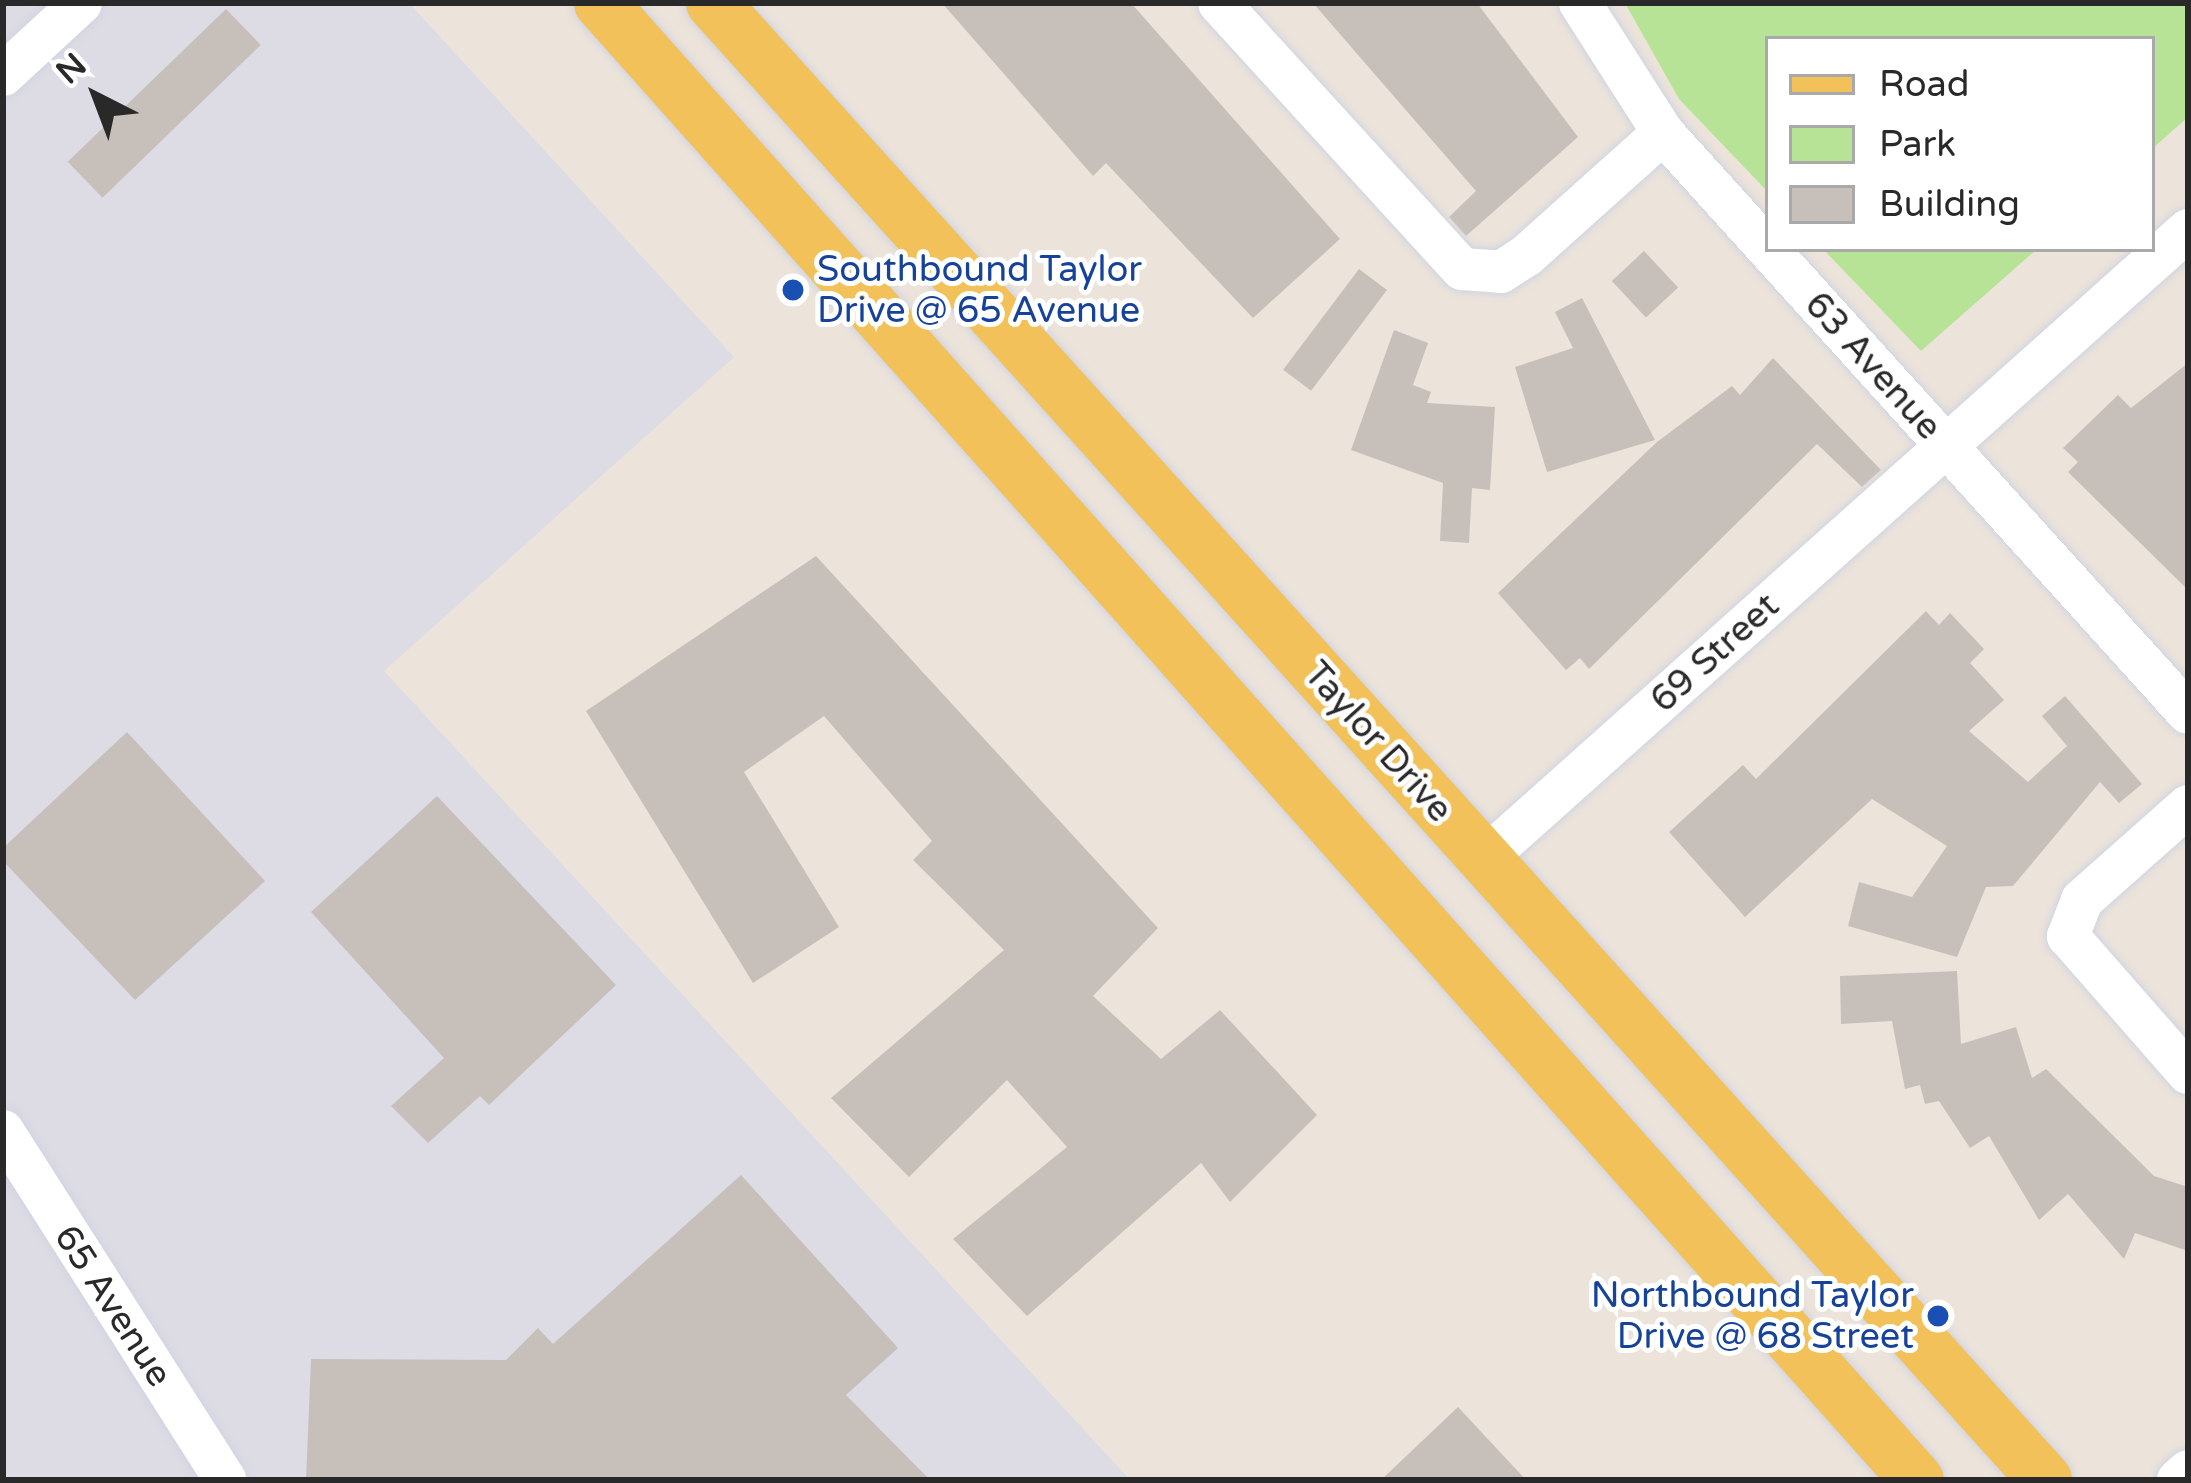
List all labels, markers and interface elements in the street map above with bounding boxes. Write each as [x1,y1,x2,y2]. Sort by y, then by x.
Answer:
north arrow [36,36,156,156]
legend [1765,36,2155,252]
text: N [49,46,94,92]
text: Road [1879,63,1969,106]
text: Park [1879,123,1956,166]
text: Building [1879,183,2020,226]
place label: Southbound Taylor Drive @ 65 Avenue [817,247,1142,332]
marker: Southbound Taylor Drive @ 65 Avenue [780,277,806,303]
street label: 63 Avenue [1796,283,1950,449]
street label: 69 Street [1642,584,1788,722]
street label: Taylor Drive [1295,653,1461,831]
street label: 65 Avenue [45,1217,181,1395]
place label: Northbound Taylor Drive @ 68 Street [1591,1273,1914,1358]
marker: Northbound Taylor Drive @ 68 Street [1925,1303,1951,1329]

